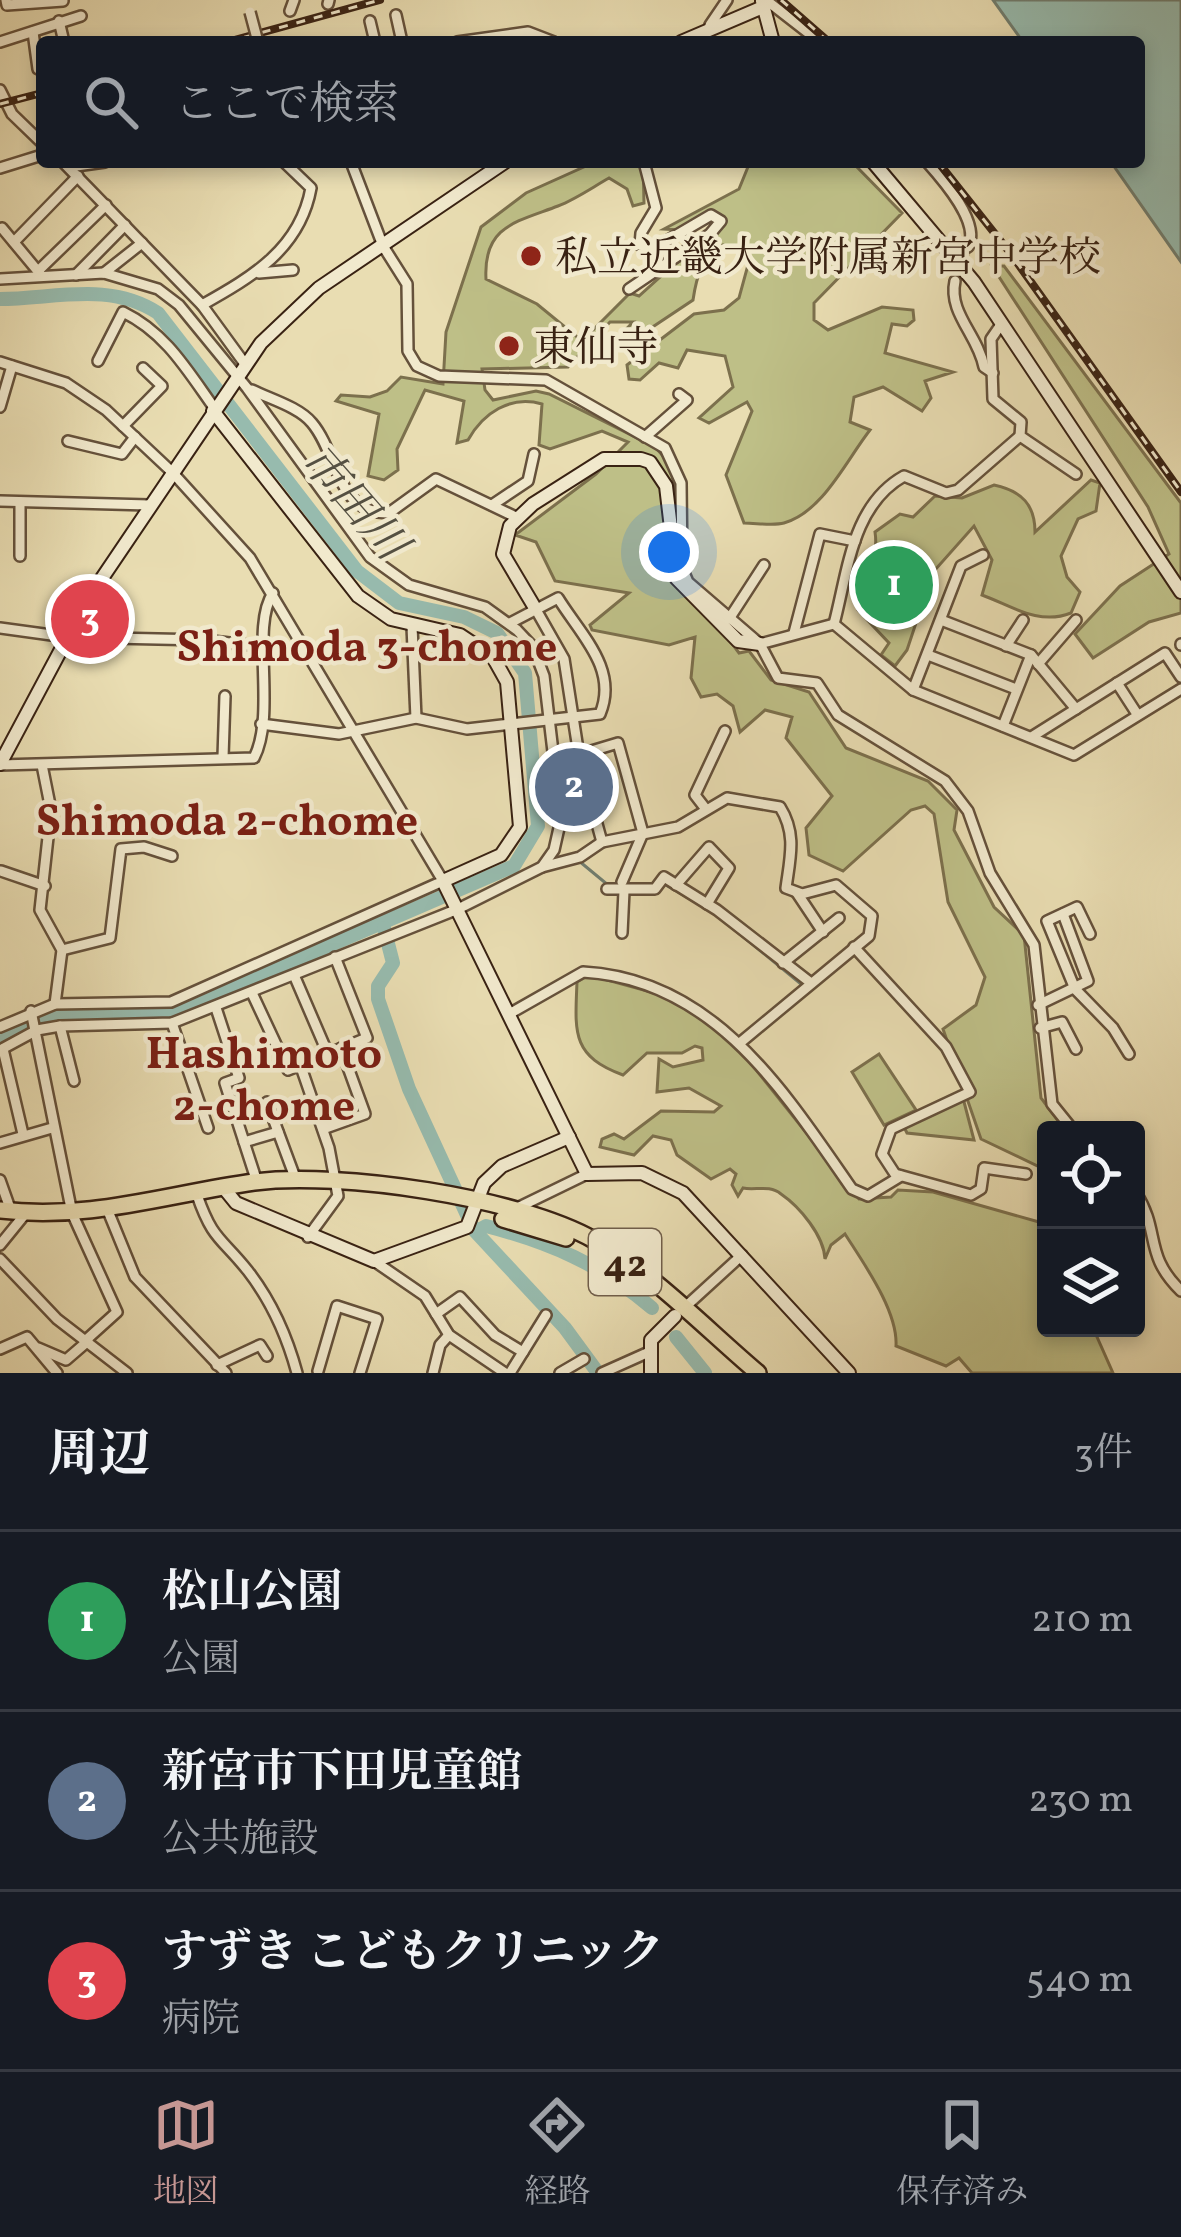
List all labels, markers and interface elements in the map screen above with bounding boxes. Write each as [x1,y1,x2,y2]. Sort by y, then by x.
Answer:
search box [36,36,1145,168]
icon: search [78,69,144,135]
text: ここで検索 [174,75,399,138]
place label: 私立近畿大学附属新宮中学校 [555,231,1101,290]
marker: 私立近畿大学附属新宮中学校 [518,243,544,269]
place label: 東仙寺 [533,321,659,380]
marker: 東仙寺 [496,333,522,359]
water label: 市田川 [284,432,423,579]
your location [639,522,699,582]
pin: 1 [855,540,933,630]
pin: 3 [51,574,129,664]
district label: Shimoda 3-chome [176,618,558,681]
pin: 2 [535,742,613,832]
district label: Shimoda 2-chome [36,792,418,855]
district label: Hashimoto 2-chome [146,1025,382,1140]
map controls [1037,1121,1145,1337]
button: locate [1037,1121,1145,1229]
road number: 42 [589,1229,661,1295]
button: layers [1037,1229,1145,1337]
text: 周辺 [48,1421,150,1492]
text: 3件 [1074,1428,1133,1482]
text: 松山公園 [162,1563,342,1626]
text: 1 [79,1594,95,1648]
text: 210 m [1031,1594,1133,1648]
text: 公園 [162,1634,240,1688]
text: 新宮市下田児童館 [162,1743,522,1806]
text: 2 [77,1774,97,1828]
text: 230 m [1028,1774,1133,1828]
text: 公共施設 [162,1814,318,1868]
text: すずき こどもクリニック [162,1923,664,1986]
text: 3 [77,1954,97,2008]
text: 540 m [1026,1954,1133,2008]
text: 病院 [162,1994,240,2048]
tab: 地図 [153,2092,219,2217]
tab: 経路 [524,2092,590,2217]
tab: 保存済み [896,2092,1028,2217]

